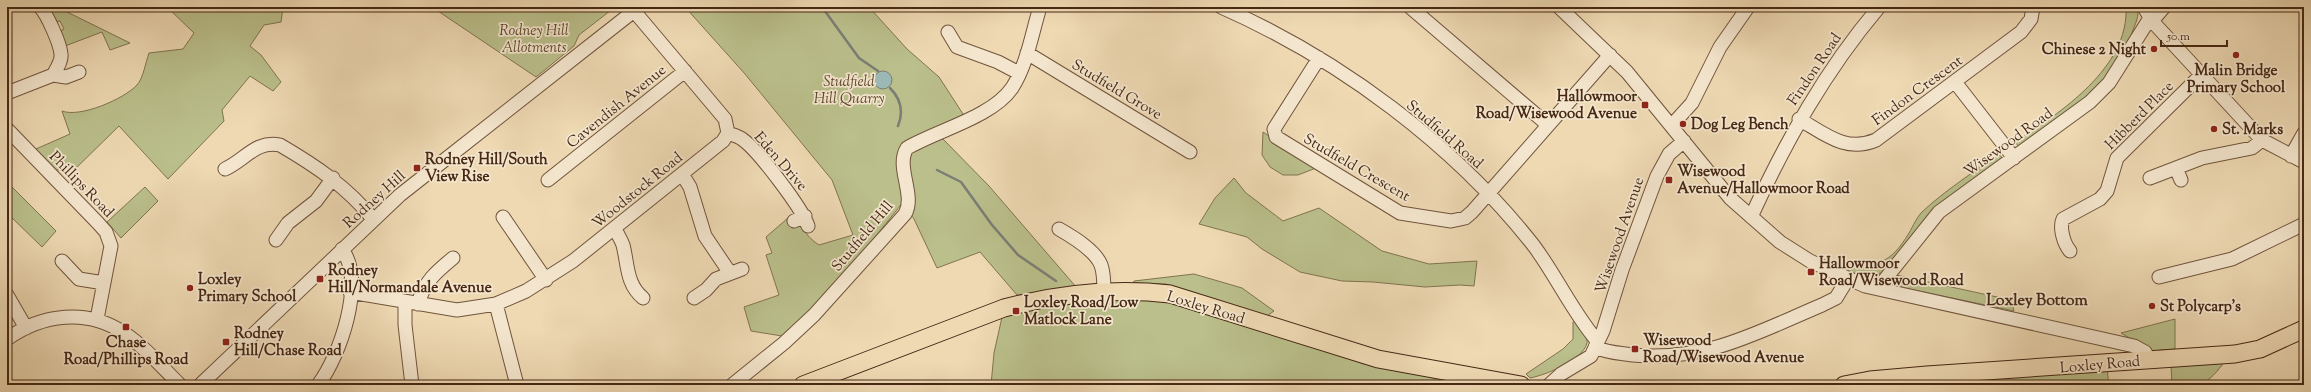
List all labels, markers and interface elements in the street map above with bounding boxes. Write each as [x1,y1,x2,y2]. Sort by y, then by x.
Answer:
park label: Rodney Hill Allotments [499,21,569,59]
scale bar [2161,22,2227,48]
text: 50 m [2166,28,2190,46]
street label: Findon Road [1783,29,1848,110]
place label: Chinese 2 Night [2042,40,2147,61]
marker: Chinese 2 Night [2149,44,2159,54]
marker: Malin Bridge Primary School [2231,50,2241,60]
street label: Findon Crescent [1868,51,1968,131]
street label: Studfield Grove [1067,55,1165,126]
street label: Cavendish Avenue [563,60,671,154]
place label: Malin Bridge Primary School [2187,61,2286,99]
park label: Studfield Hill Quarry [814,72,884,110]
street label: Hibberd Place [2101,77,2179,155]
place label: Hallowmoor Road/Wisewood Avenue [1476,87,1637,125]
street label: Studfield Road [1401,96,1487,175]
marker: Hallowmoor Road/Wisewood Avenue [1640,100,1650,110]
street label: Wisewood Road [1960,103,2058,183]
place label: Dog Leg Bench [1691,115,1789,136]
marker: Dog Leg Bench [1678,119,1688,129]
place label: St. Marks [2222,120,2283,141]
marker: St. Marks [2209,124,2219,134]
street label: Eden Drive [748,128,812,196]
street label: Studfield Crescent [1299,129,1413,207]
street label: Phillips Road [44,147,118,223]
street label: Woodstock Road [588,148,688,234]
place label: Rodney Hill/South View Rise [425,150,548,188]
place label: Wisewood Avenue/Hallowmoor Road [1677,162,1850,200]
marker: Rodney Hill/South View Rise [412,163,422,173]
street label: Rodney Hill [339,166,411,234]
street label: Wisewood Avenue [1591,175,1650,296]
marker: Wisewood Avenue/Hallowmoor Road [1664,175,1674,185]
street label: Studfield Hill [827,197,899,277]
place label: Hallowmoor Road/Wisewood Road [1819,254,1964,292]
place label: Rodney Hill/Normandale Avenue [328,261,492,299]
marker: Hallowmoor Road/Wisewood Road [1806,267,1816,277]
place label: Loxley Primary School [198,270,297,308]
marker: Rodney Hill/Normandale Avenue [315,274,325,284]
marker: Loxley Primary School [185,283,195,293]
street label: Loxley Road [1164,287,1248,330]
district label: Loxley Bottom [1986,290,2089,313]
place label: Loxley Road/Low Matlock Lane [1024,293,1139,331]
place label: St Polycarp's [2160,297,2241,318]
marker: St Polycarp's [2147,301,2157,311]
marker: Loxley Road/Low Matlock Lane [1011,306,1021,316]
marker: Chase Road/Phillips Road [121,322,131,332]
place label: Rodney Hill/Chase Road [234,324,342,362]
place label: Wisewood Road/Wisewood Avenue [1643,331,1804,369]
place label: Chase Road/Phillips Road [64,333,189,371]
marker: Rodney Hill/Chase Road [221,337,231,347]
marker: Wisewood Road/Wisewood Avenue [1630,344,1640,354]
street label: Loxley Road [2059,351,2142,379]

